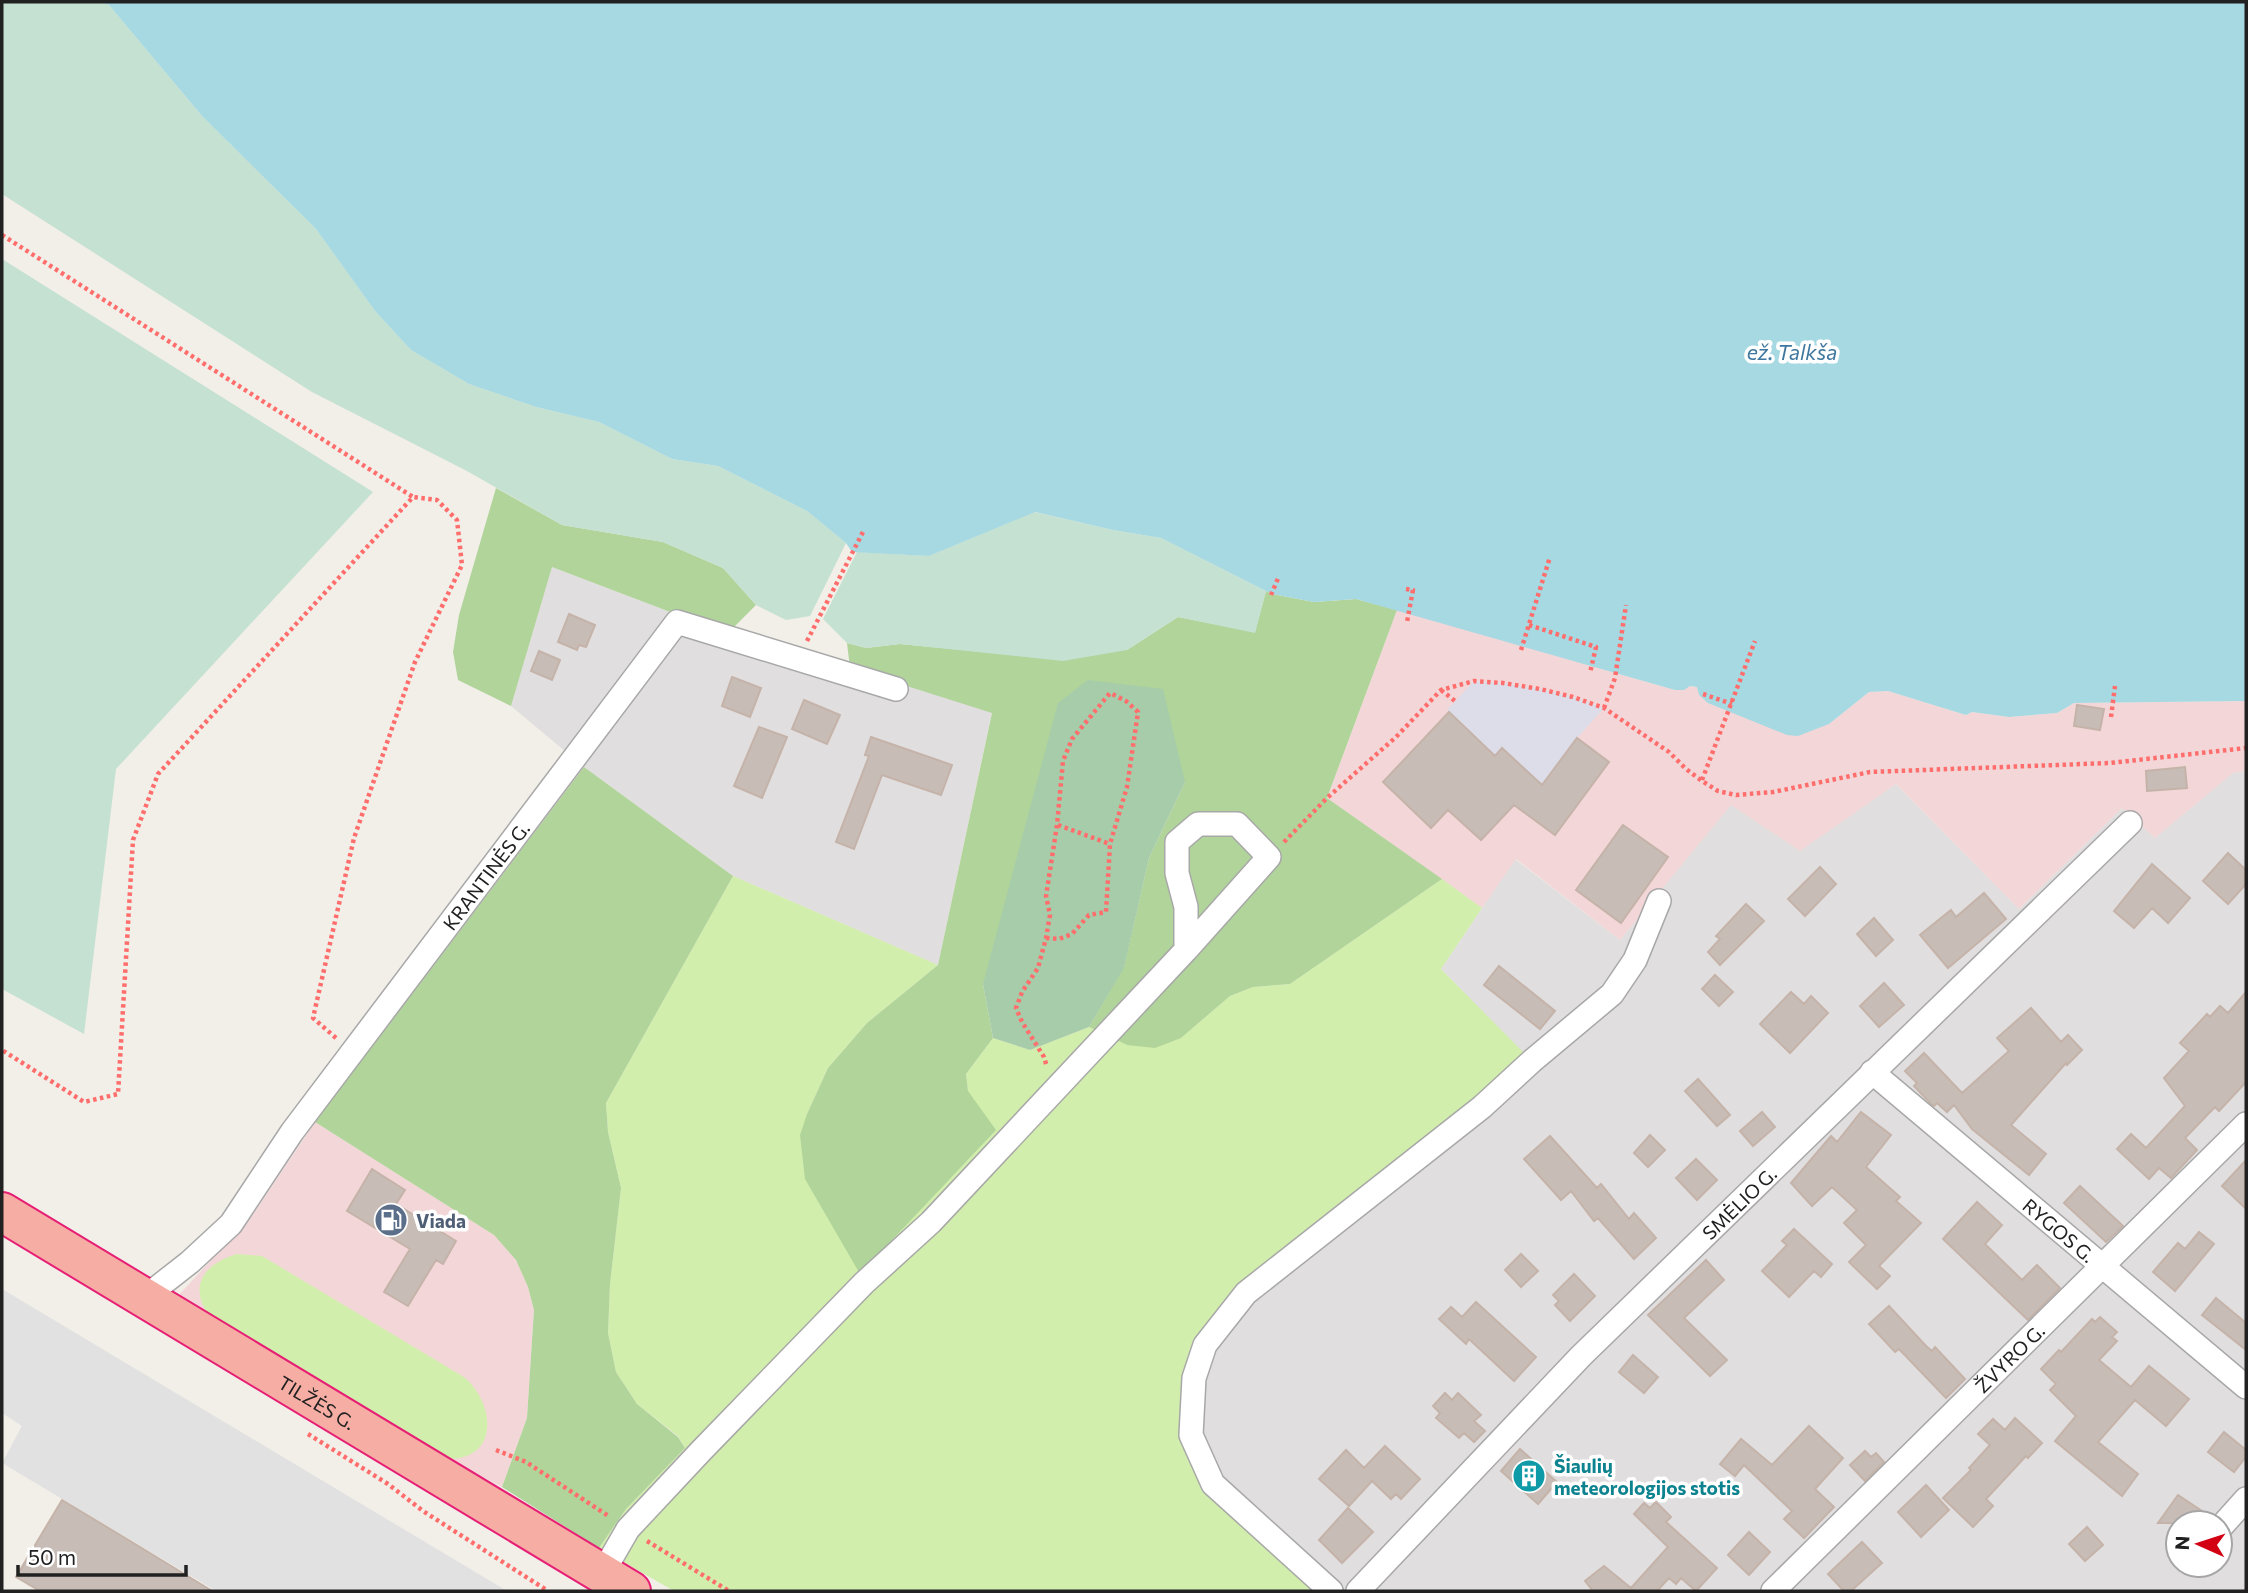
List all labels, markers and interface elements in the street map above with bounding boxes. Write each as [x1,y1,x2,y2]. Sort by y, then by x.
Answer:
water label: ež. Talkša [1747,339,1837,364]
street label: KRANTINĖS G. [437,817,534,934]
street label: SMĖLIO G. [1697,1162,1781,1244]
street label: RYGOS G. [2019,1193,2100,1267]
fuel station icon: Viada [372,1201,410,1239]
place label: Viada [416,1209,466,1232]
street label: ŽVYRO G. [1970,1319,2049,1397]
street label: TILŽĖS G. [275,1370,360,1434]
place label: Šiaulių meteorologijos stotis [1554,1454,1740,1499]
building icon: Šiaulių meteorologijos stotis [1510,1457,1548,1495]
north arrow [2164,1509,2234,1579]
scale bar [18,1534,186,1578]
text: N [2170,1535,2193,1551]
text: 50 m [28,1544,76,1569]

